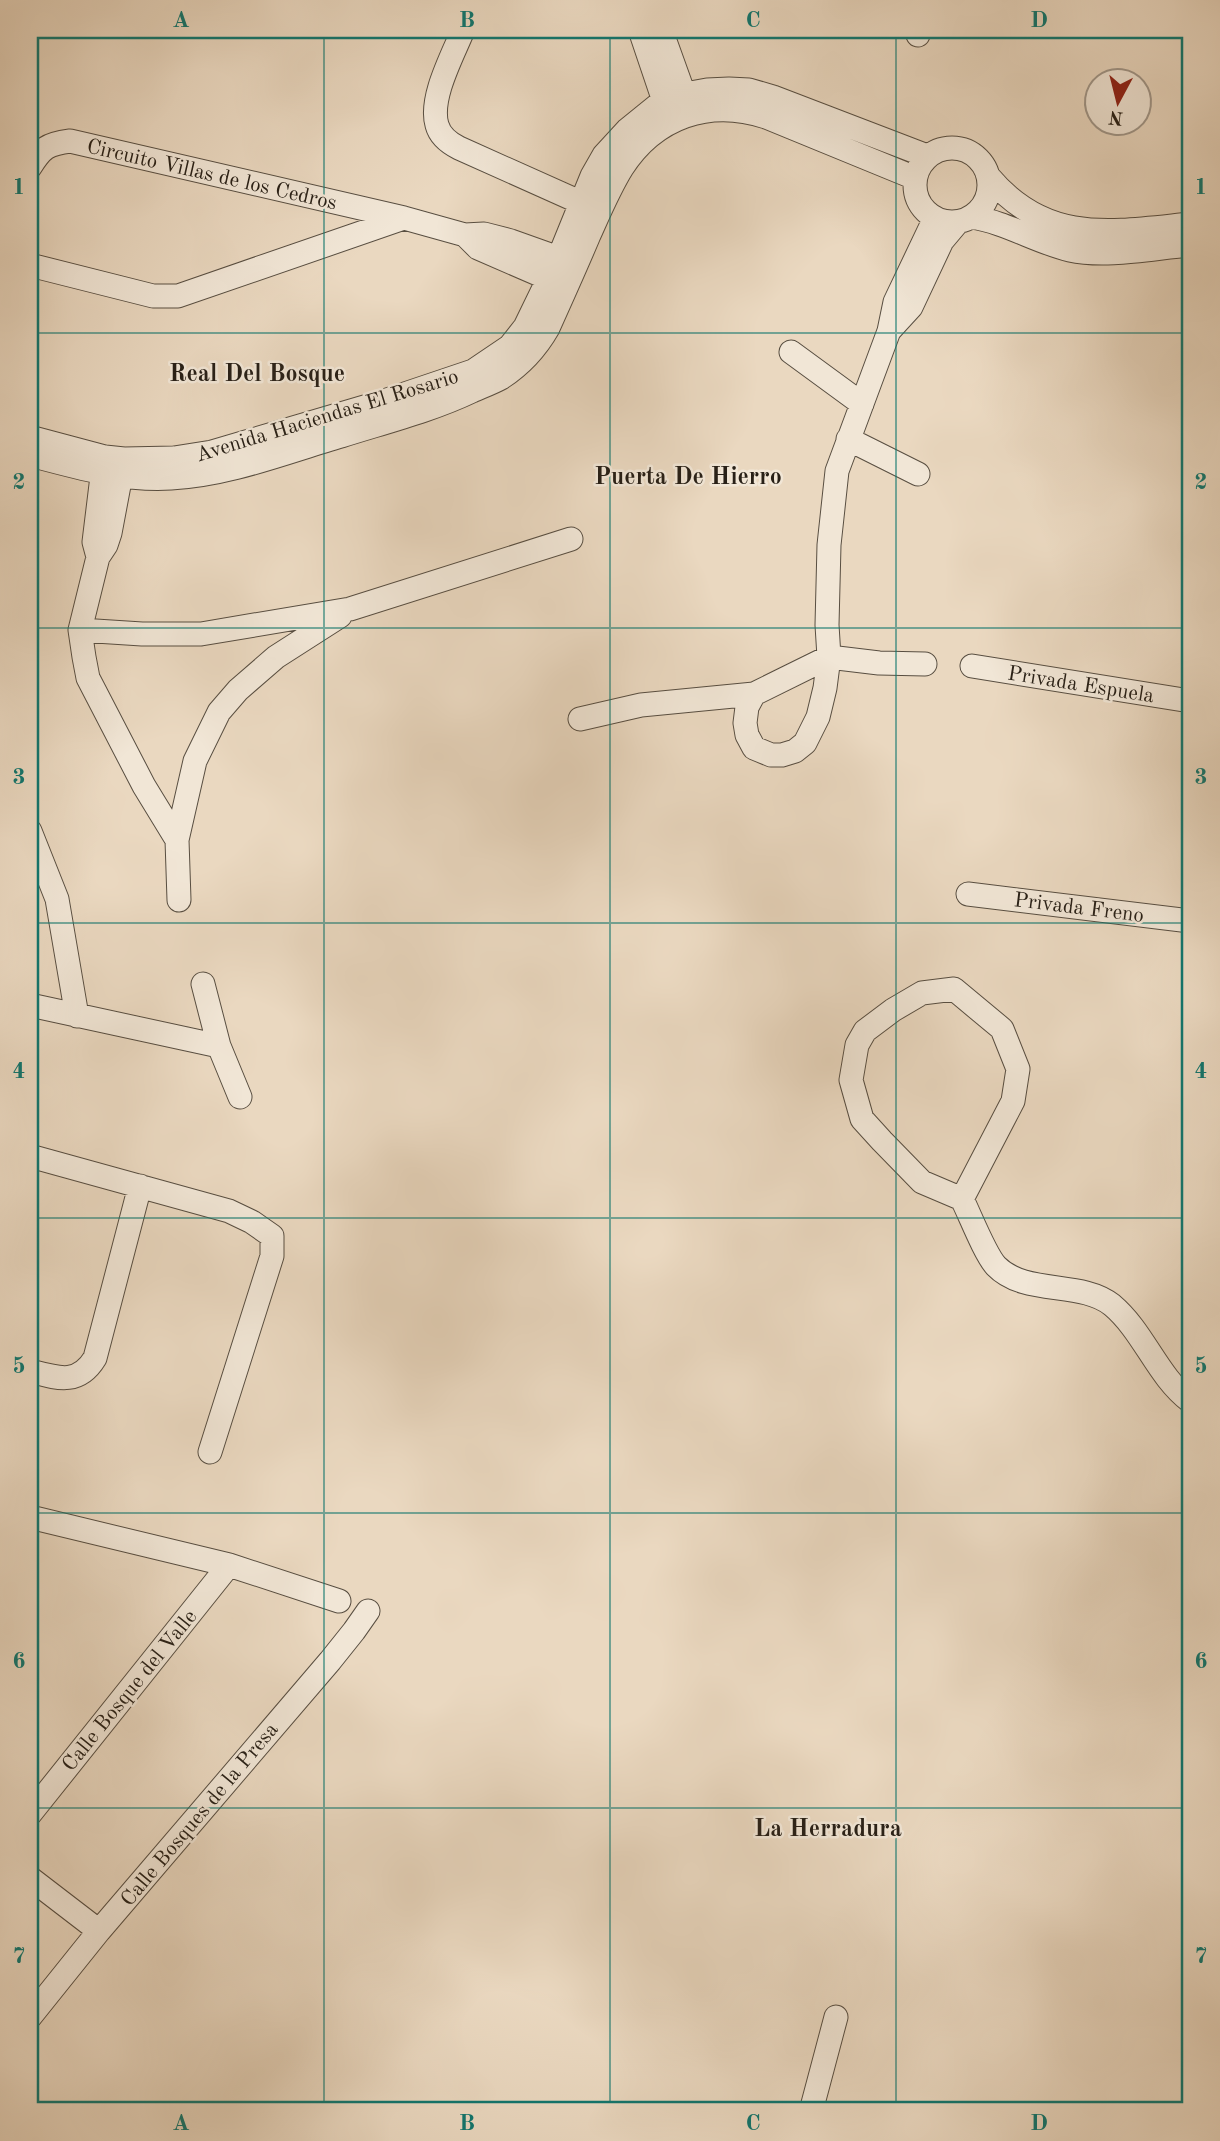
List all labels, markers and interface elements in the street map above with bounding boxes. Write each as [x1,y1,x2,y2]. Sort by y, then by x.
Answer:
text: A [172,9,190,32]
text: B [459,9,475,32]
text: C [745,9,761,32]
text: D [1030,9,1048,32]
north arrow [1084,66,1154,136]
text: N [1107,106,1125,127]
street label: Circuito Villas de los Cedros [85,136,339,215]
text: 1 [12,176,26,199]
text: 1 [1194,176,1208,199]
district label: Real Del Bosque [169,363,345,387]
street label: Avenida Haciendas El Rosario [194,366,461,466]
district label: Puerta De Hierro [594,466,782,490]
text: 2 [12,471,26,494]
text: 2 [1194,471,1208,494]
street label: Privada Espuela [1006,664,1156,707]
text: 3 [12,766,26,789]
text: 3 [1194,766,1208,789]
street label: Privada Freno [1013,890,1145,927]
text: 4 [12,1060,26,1083]
text: 4 [1194,1060,1208,1083]
text: 5 [12,1355,26,1378]
text: 5 [1194,1355,1208,1378]
street label: Calle Bosque del Valle [59,1606,201,1776]
text: 6 [12,1650,26,1673]
text: 6 [1194,1650,1208,1673]
street label: Calle Bosques de la Presa [117,1719,283,1911]
district label: La Herradura [754,1818,902,1842]
text: 7 [12,1945,26,1968]
text: 7 [1194,1945,1208,1968]
text: A [172,2112,190,2135]
text: B [459,2112,475,2135]
text: C [745,2112,761,2135]
text: D [1030,2112,1048,2135]

